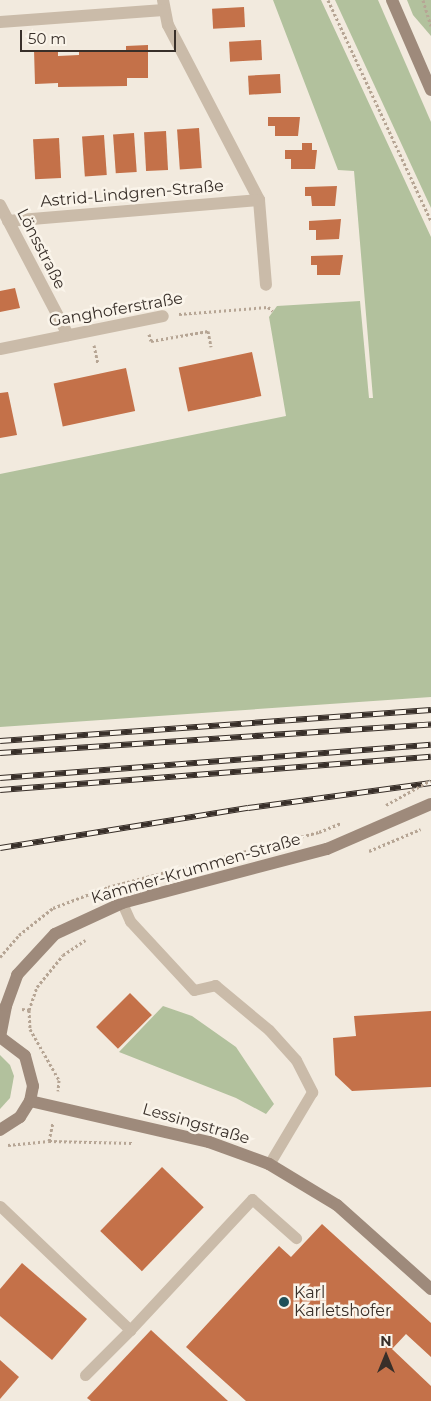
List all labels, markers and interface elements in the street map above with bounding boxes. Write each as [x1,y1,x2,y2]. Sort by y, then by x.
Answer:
scale bar [22,20,179,52]
text: 50 m [28,29,66,48]
street label: Astrid-Lindgren-Straße [40,176,224,212]
street label: Lönsstraße [13,206,69,292]
street label: Ganghoferstraße [48,289,184,331]
street label: Kammer-Krummen-Straße [89,830,303,908]
street label: Lessingstraße [140,1100,252,1148]
place label: Karl Karletshofer [294,1283,391,1321]
marker: Karl Karletshofer [278,1296,290,1308]
north arrow [361,1331,411,1381]
text: N [380,1332,392,1350]

